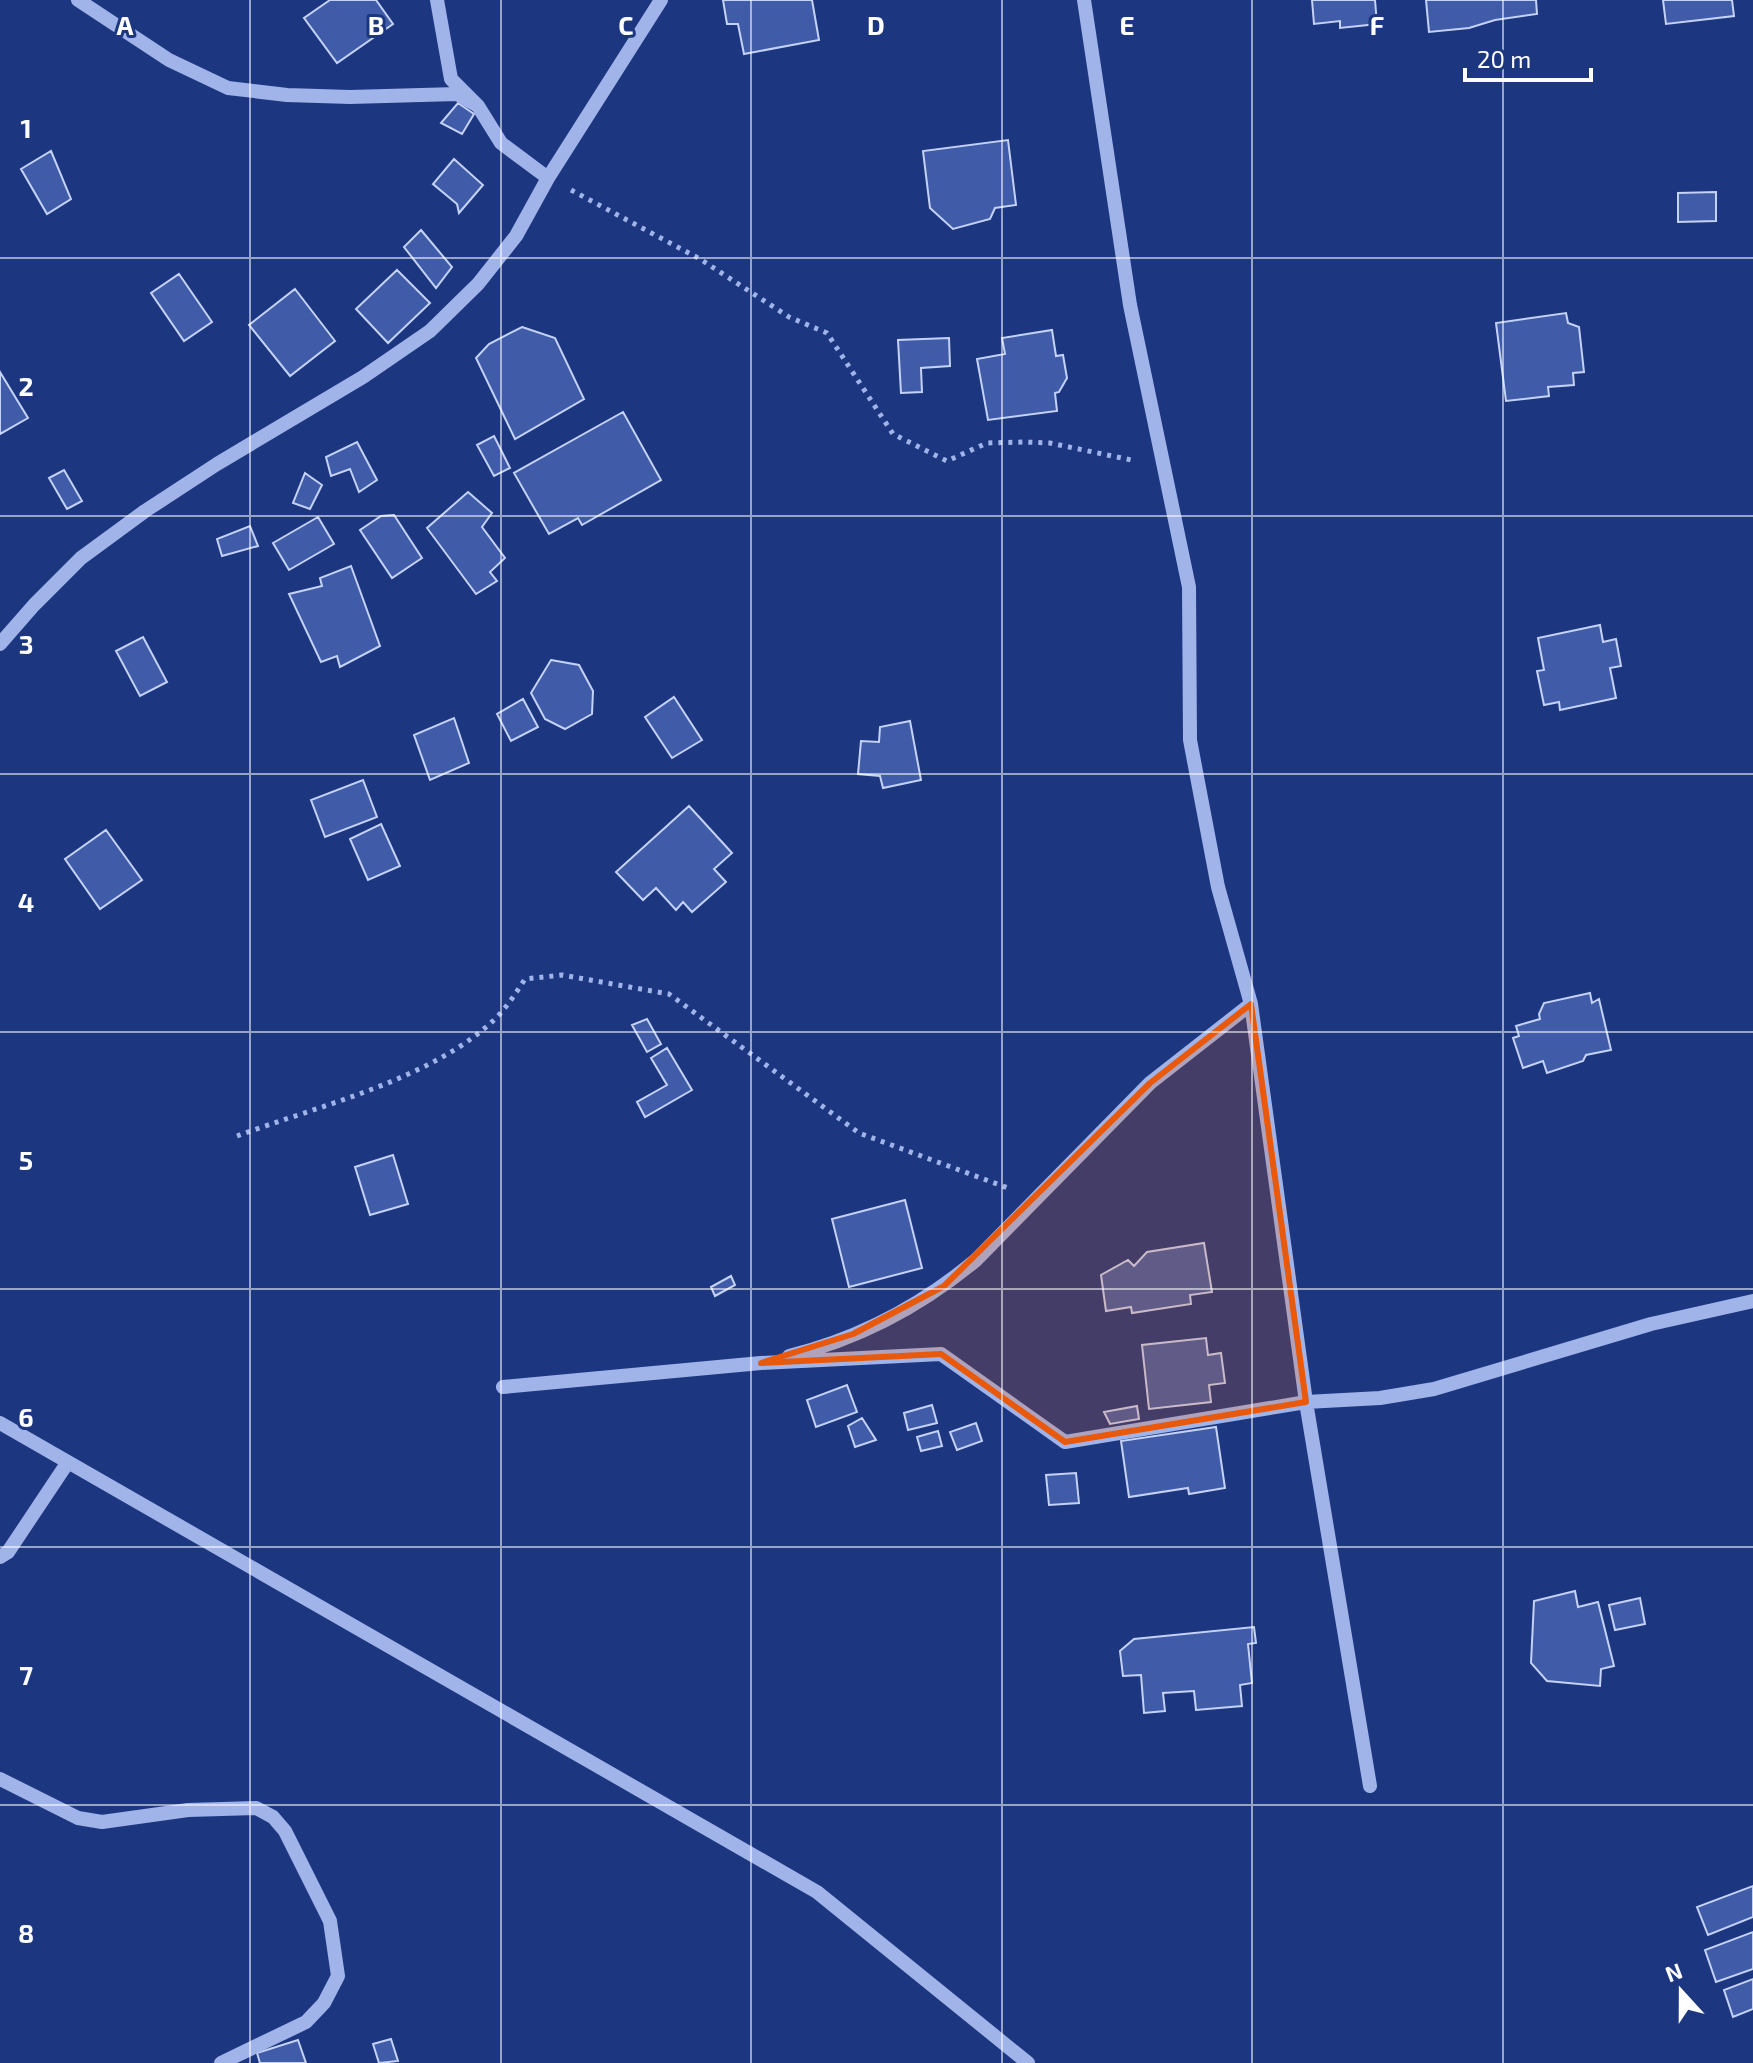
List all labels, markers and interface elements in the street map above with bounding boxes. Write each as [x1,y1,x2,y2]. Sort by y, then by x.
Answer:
text: A [117,9,134,40]
text: B [368,9,384,40]
text: C [618,9,634,40]
text: D [867,9,885,40]
text: E [1119,9,1135,40]
text: F [1370,9,1384,40]
scale bar [1465,32,1591,82]
text: 20 m [1477,44,1531,73]
text: 1 [20,112,32,143]
text: 2 [18,370,34,401]
text: 3 [19,628,33,659]
text: 4 [18,886,34,917]
text: 5 [19,1144,33,1175]
text: 6 [18,1401,34,1432]
text: 7 [19,1659,33,1690]
text: 8 [18,1917,34,1948]
north arrow [1641,1951,1721,2031]
text: N [1661,1956,1686,1986]

